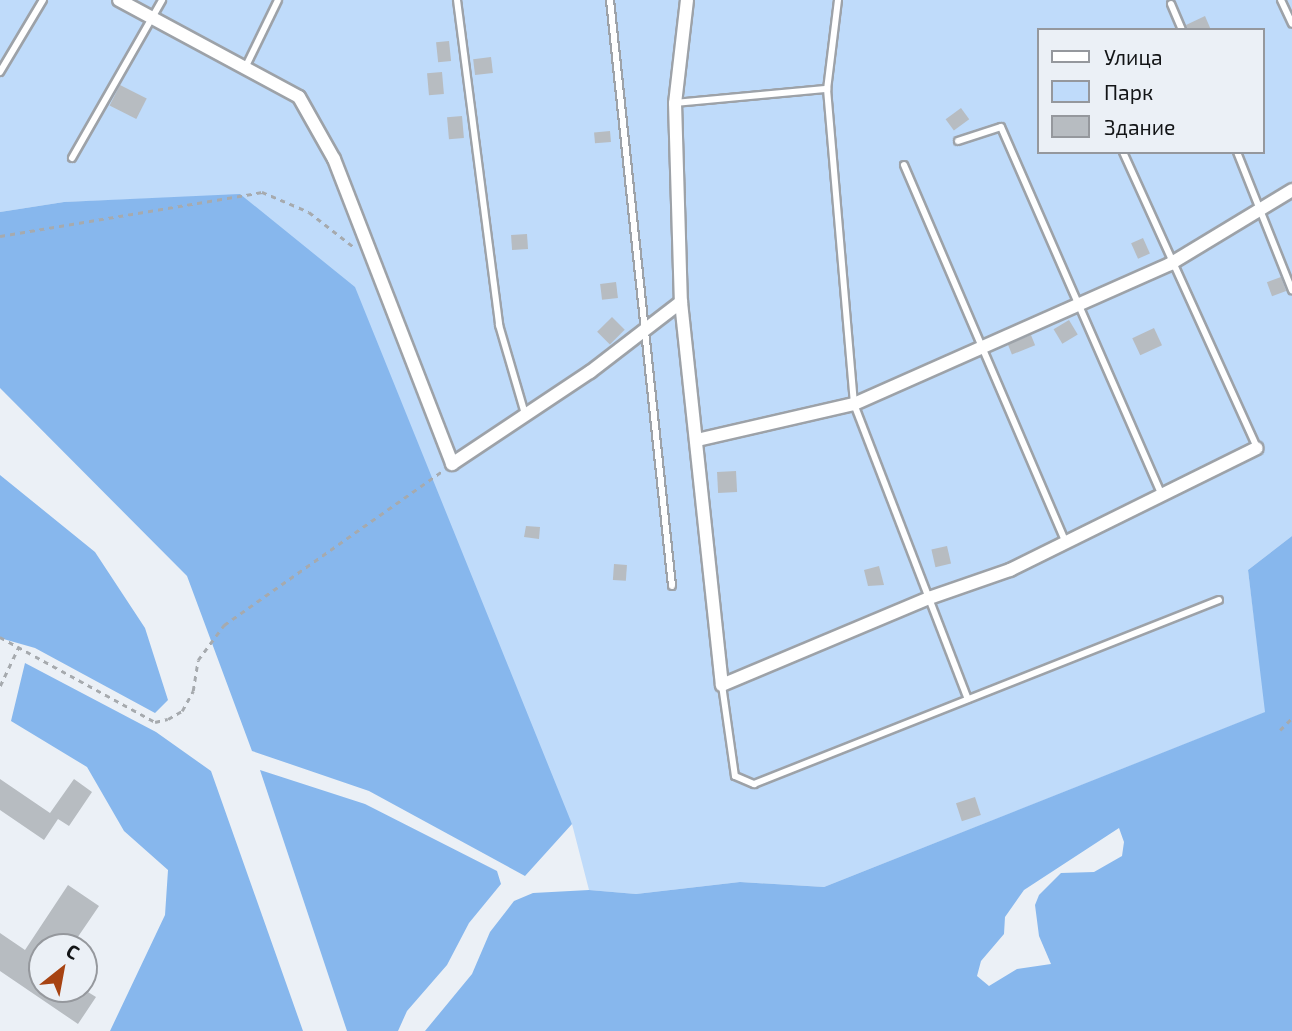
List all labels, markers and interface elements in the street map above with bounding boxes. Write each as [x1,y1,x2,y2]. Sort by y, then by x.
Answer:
legend [1036,28,1264,154]
text: Улица [1104,44,1163,69]
text: Парк [1104,79,1153,104]
text: Здание [1104,114,1175,139]
north arrow [28,933,98,1003]
text: С [62,939,84,964]

